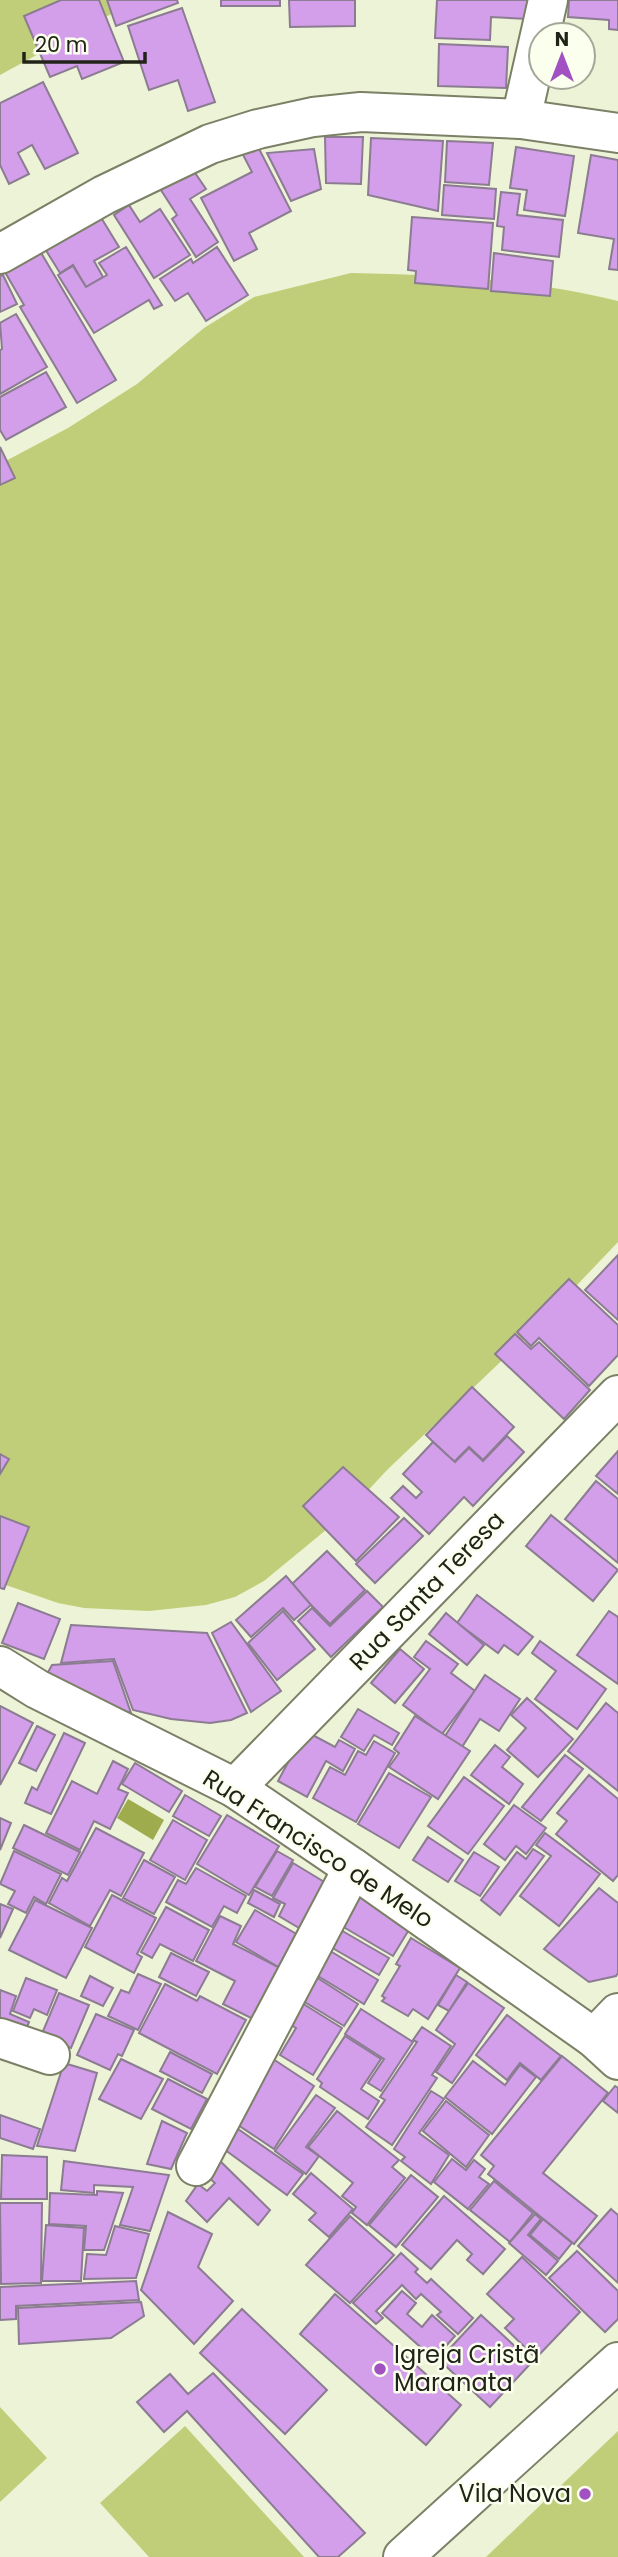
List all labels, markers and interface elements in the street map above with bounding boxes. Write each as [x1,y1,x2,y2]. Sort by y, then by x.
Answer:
scale bar [24,21,145,65]
north arrow [527,21,597,91]
text: N [555,26,569,53]
text: 20 m [35,30,88,59]
street label: Rua Santa Teresa [342,1504,511,1678]
street label: Rua Francisco de Melo [197,1762,440,1936]
place label: Igreja Cristã Maranata [394,2338,539,2399]
marker: Igreja Cristã Maranata [372,2361,388,2377]
place label: Vila Nova [458,2477,571,2510]
marker: Vila Nova [577,2486,593,2502]

